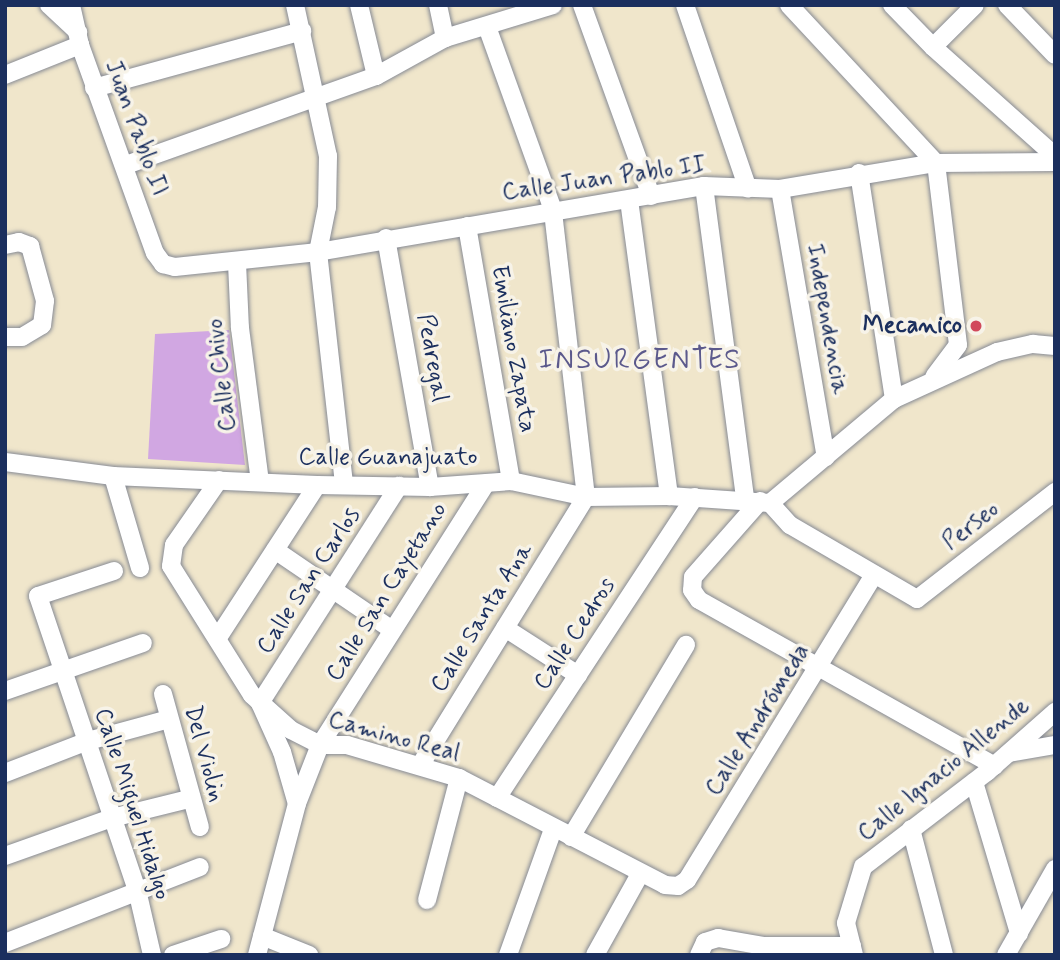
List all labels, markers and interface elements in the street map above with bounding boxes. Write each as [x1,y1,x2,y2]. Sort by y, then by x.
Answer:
street label: Juan Pablo II [98,55,174,201]
street label: Calle Juan Pablo II [502,151,706,207]
street label: Independencia [800,242,854,396]
street label: Emiliano Zapata [484,263,542,435]
street label: Pedregal [410,312,454,404]
place label: Mecanico [863,312,962,340]
street label: Calle Chivo [201,317,243,433]
marker: Mecanico [968,318,984,334]
district label: INSURGENTES [537,344,743,378]
street label: Calle Guanajuato [301,444,475,472]
street label: Perseo [937,495,1005,557]
street label: Calle San Cayetano [321,498,453,686]
street label: Calle San Carlos [251,503,367,659]
street label: Calle Santa Ana [426,540,538,696]
street label: Calle Cedros [528,572,622,696]
street label: Calle Andrómeda [700,639,816,801]
street label: Calle Ignacio Allende [850,690,1038,850]
street label: Del Violin [178,704,230,804]
street label: Calle Miguel Hidalgo [88,706,176,902]
street label: Camino Real [325,706,463,768]

